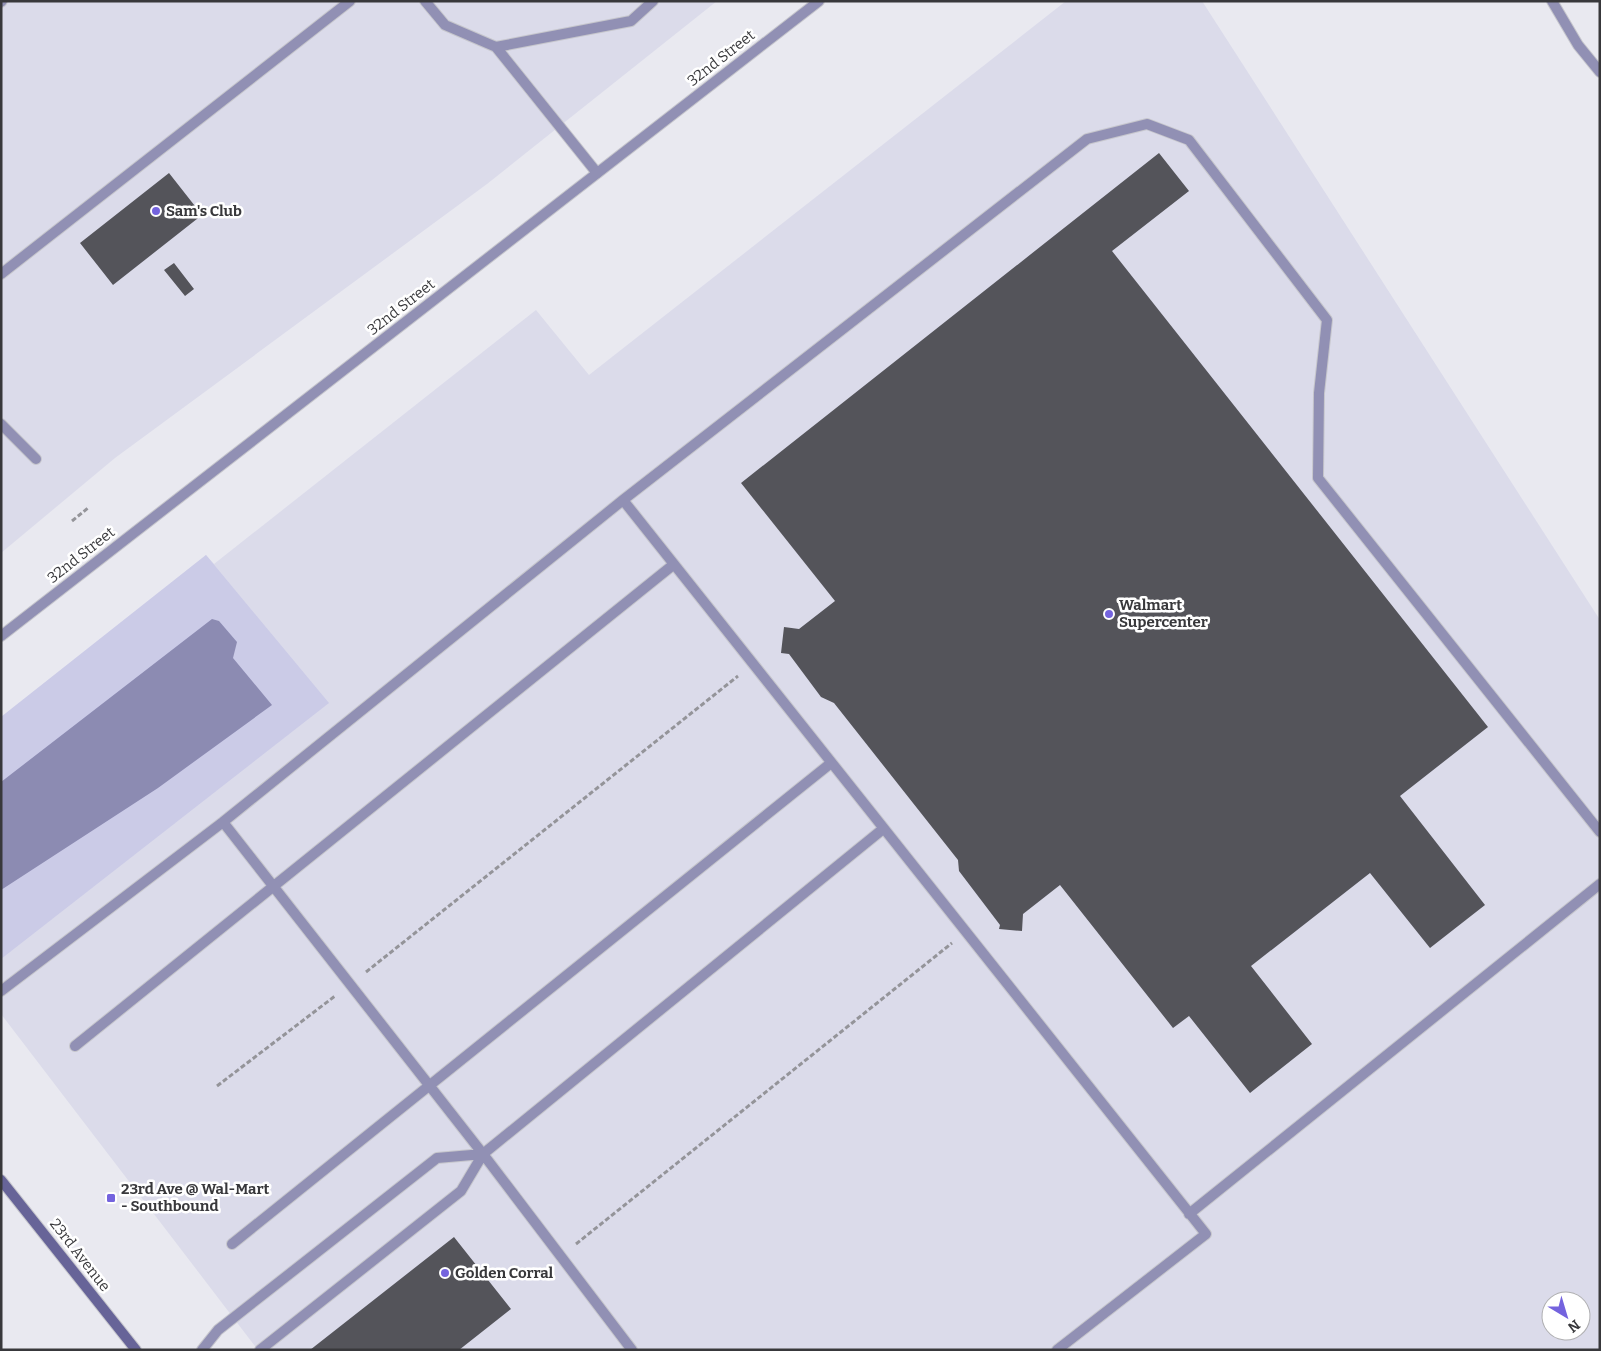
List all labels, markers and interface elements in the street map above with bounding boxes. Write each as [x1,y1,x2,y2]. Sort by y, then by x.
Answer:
street label: 32nd Street [684,26,759,90]
place label: Sam's Club [166,202,242,220]
marker: Sam's Club [150,205,162,217]
street label: 32nd Street [364,275,439,339]
street label: 32nd Street [44,523,119,587]
place label: Walmart Supercenter [1119,596,1208,631]
marker: Walmart Supercenter [1103,608,1115,620]
place label: 23rd Ave @ Wal-Mart - Southbound [121,1180,269,1215]
marker: 23rd Ave @ Wal-Mart - Southbound [105,1192,117,1204]
street label: 23rd Avenue [46,1215,114,1295]
place label: Golden Corral [455,1264,554,1282]
marker: Golden Corral [439,1267,451,1279]
north arrow [1541,1291,1591,1341]
text: N [1564,1316,1583,1336]

